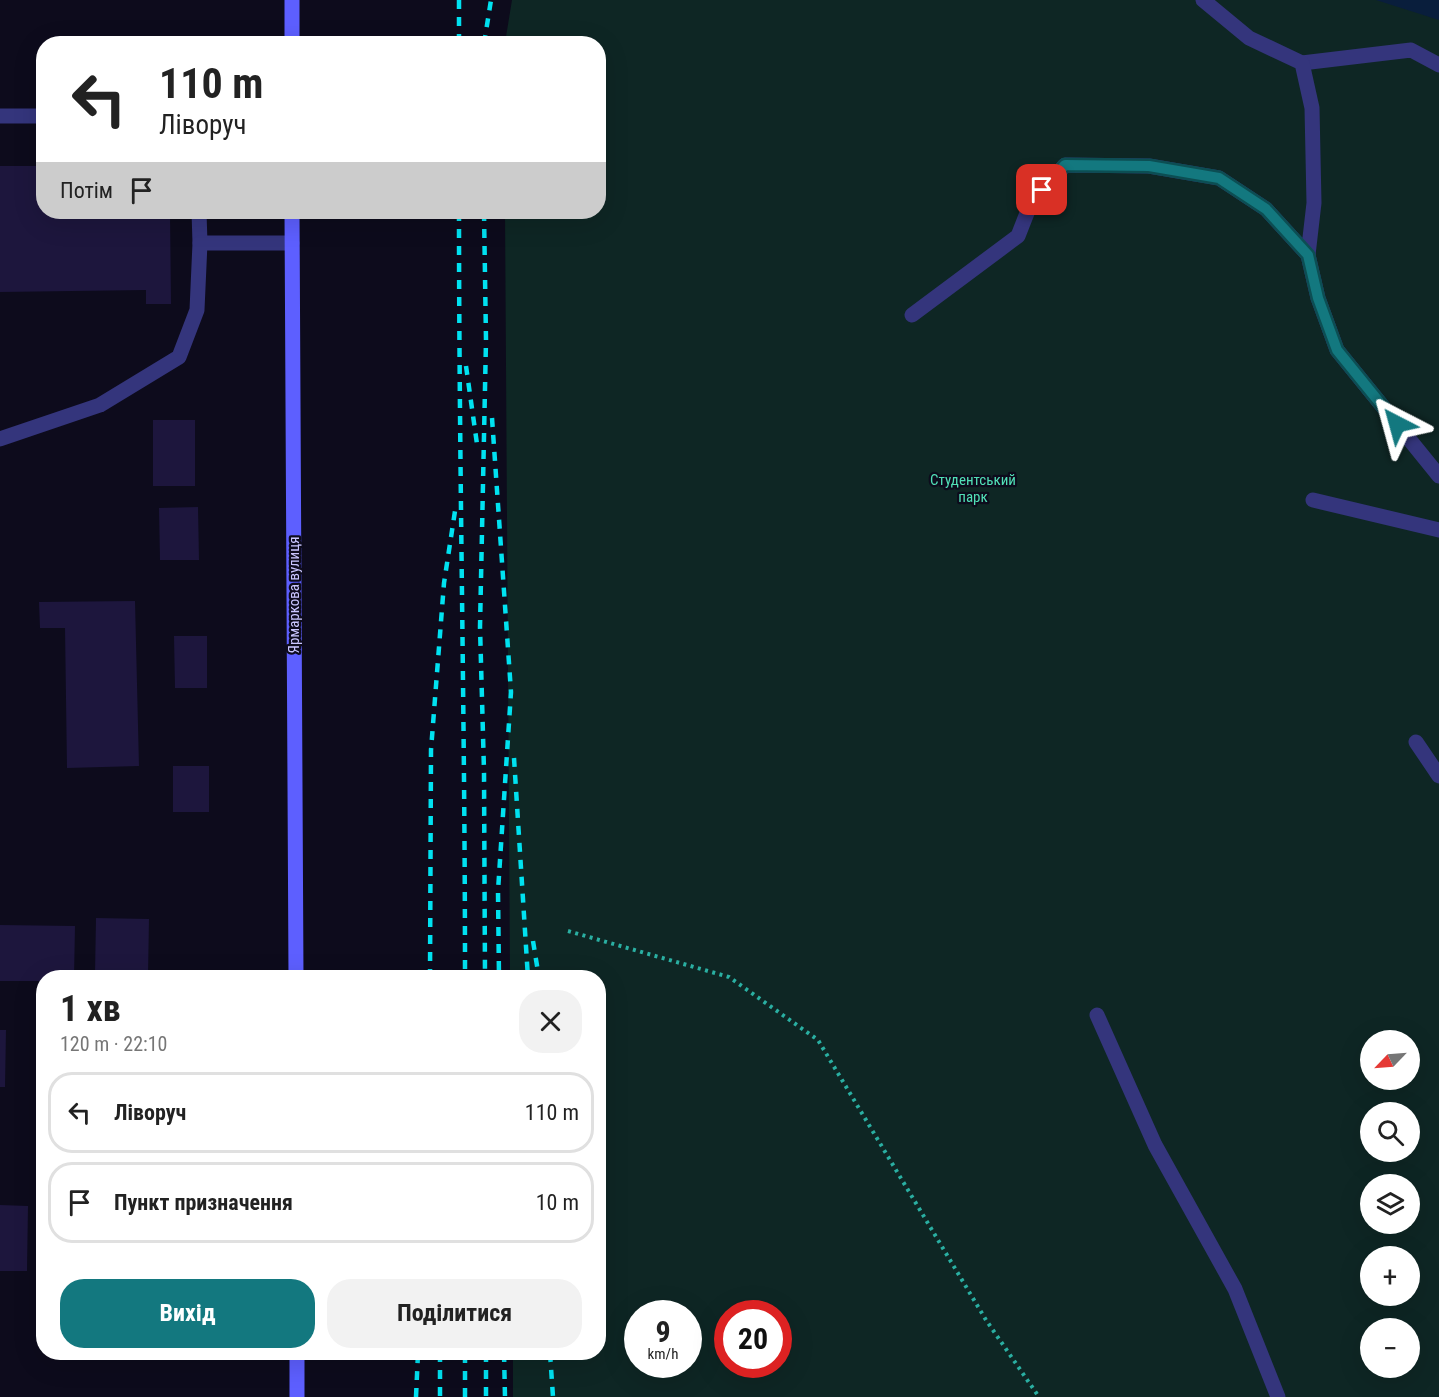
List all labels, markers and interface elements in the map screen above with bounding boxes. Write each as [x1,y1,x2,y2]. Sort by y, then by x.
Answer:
text: 110 m [159,59,264,108]
icon: left [60,60,138,138]
text: Ліворуч [159,109,246,141]
pin [1016,164,1067,215]
icon: arrive [1025,173,1058,206]
icon: arrive [125,174,158,207]
text: Потім [60,178,113,203]
position arrow [1365,392,1429,456]
park label: Студентський парк [930,471,1016,506]
street label: Ярмаркова вулиця [285,537,303,653]
text: 1 хв [60,988,121,1030]
button: close [519,990,582,1053]
north arrow [1360,1030,1420,1090]
map controls [1360,1030,1420,1378]
text: 120 m · 22:10 [60,1032,167,1056]
icon: left [63,1096,96,1129]
text: Ліворуч [114,1100,186,1125]
text: 110 m [525,1100,579,1125]
button: search [1360,1102,1420,1162]
button: layers [1360,1174,1420,1234]
icon: arrive [63,1186,96,1219]
text: Пункт призначення [114,1190,293,1215]
text: 10 m [536,1190,579,1215]
button: + [1360,1246,1420,1306]
button: Вихід [60,1279,315,1348]
button: Поділитися [327,1279,582,1348]
speed limit sign: 20 [714,1300,792,1378]
text: 9 [655,1314,671,1349]
button: − [1360,1318,1420,1378]
text: km/h [648,1345,678,1363]

